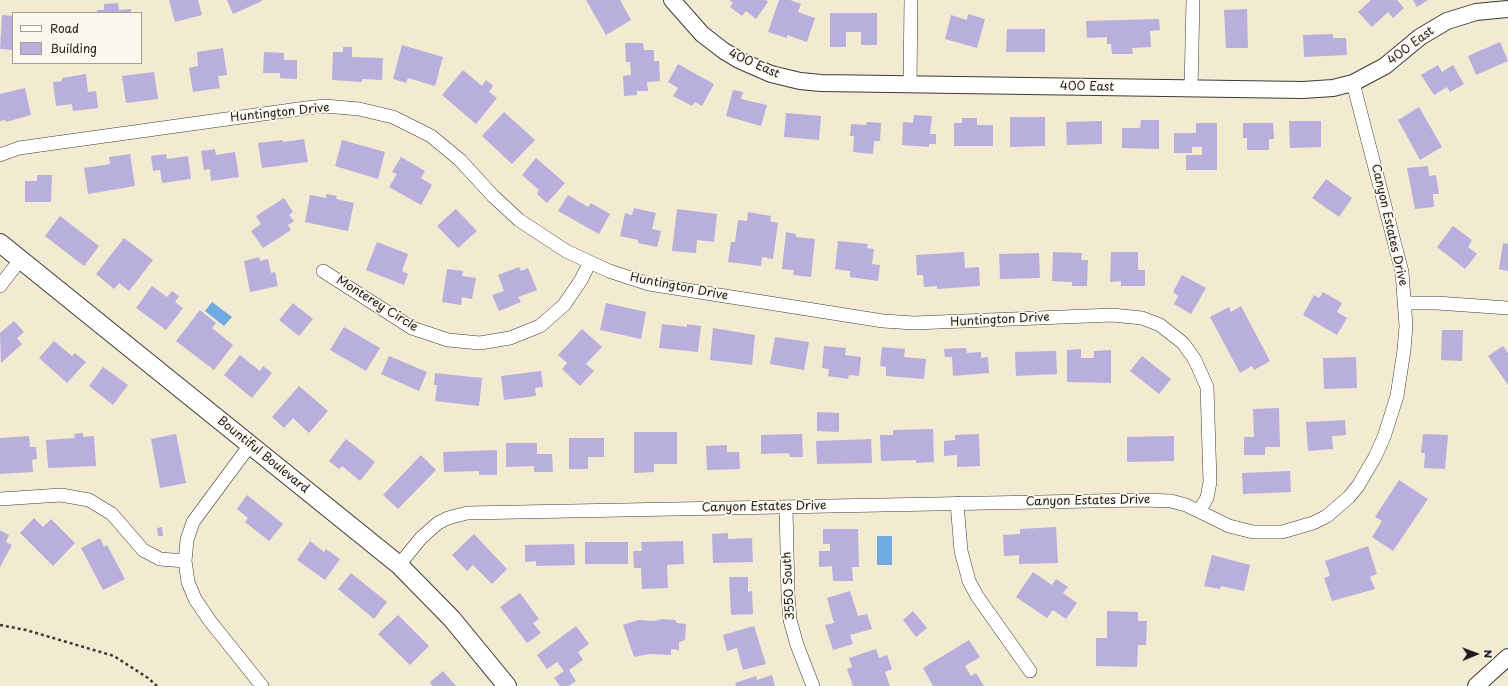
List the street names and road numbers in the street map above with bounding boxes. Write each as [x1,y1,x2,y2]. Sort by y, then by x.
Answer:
street label: 400 East [1385,24,1437,68]
street label: 400 East [726,46,782,82]
street label: 400 East [1060,79,1114,95]
street label: Huntington Drive [230,101,330,125]
street label: Canyon Estates Drive [1368,163,1410,287]
street label: Huntington Drive [629,270,729,304]
street label: Monterey Circle [334,273,420,335]
street label: Huntington Drive [950,310,1050,330]
street label: Bountiful Boulevard [214,414,312,496]
street label: Canyon Estates Drive [1025,493,1151,509]
street label: Canyon Estates Drive [701,499,827,515]
street label: 3550 South [780,551,798,621]

